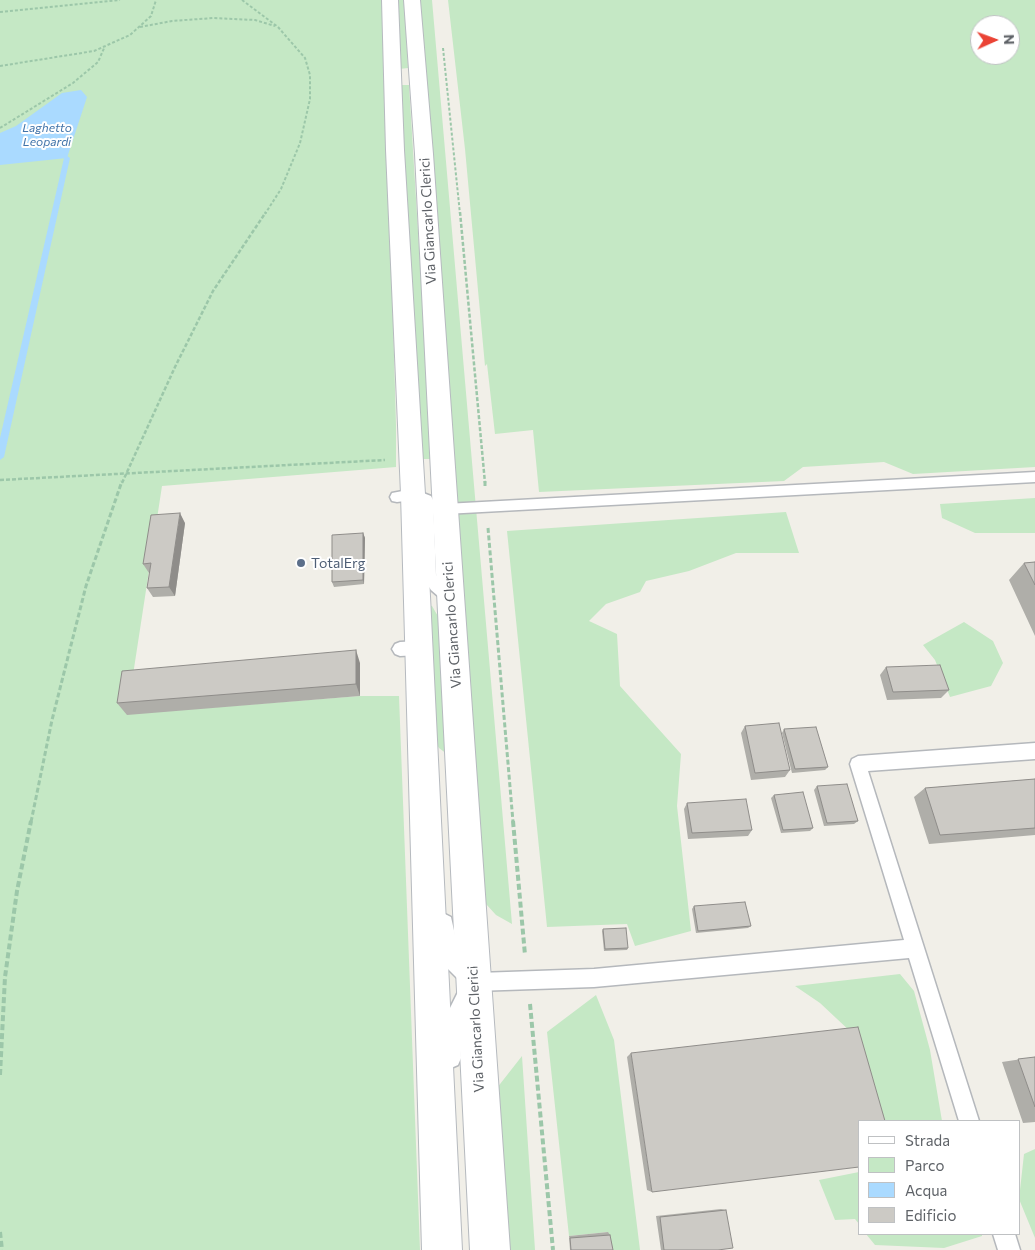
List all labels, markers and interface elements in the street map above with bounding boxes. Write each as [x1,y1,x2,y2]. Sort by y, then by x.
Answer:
north arrow [970,15,1020,65]
text: N [1001,34,1018,45]
water label: Laghetto Leopardi [22,121,72,149]
street label: Via Giancarlo Clerici [416,157,440,285]
place label: TotalErg [311,555,365,571]
marker: TotalErg [295,557,307,569]
street label: Via Giancarlo Clerici [439,561,465,689]
street label: Via Giancarlo Clerici [464,965,488,1093]
legend [858,1120,1020,1235]
text: Strada [905,1131,950,1149]
text: Parco [905,1156,944,1174]
text: Acqua [905,1181,947,1199]
text: Edificio [905,1206,956,1224]

